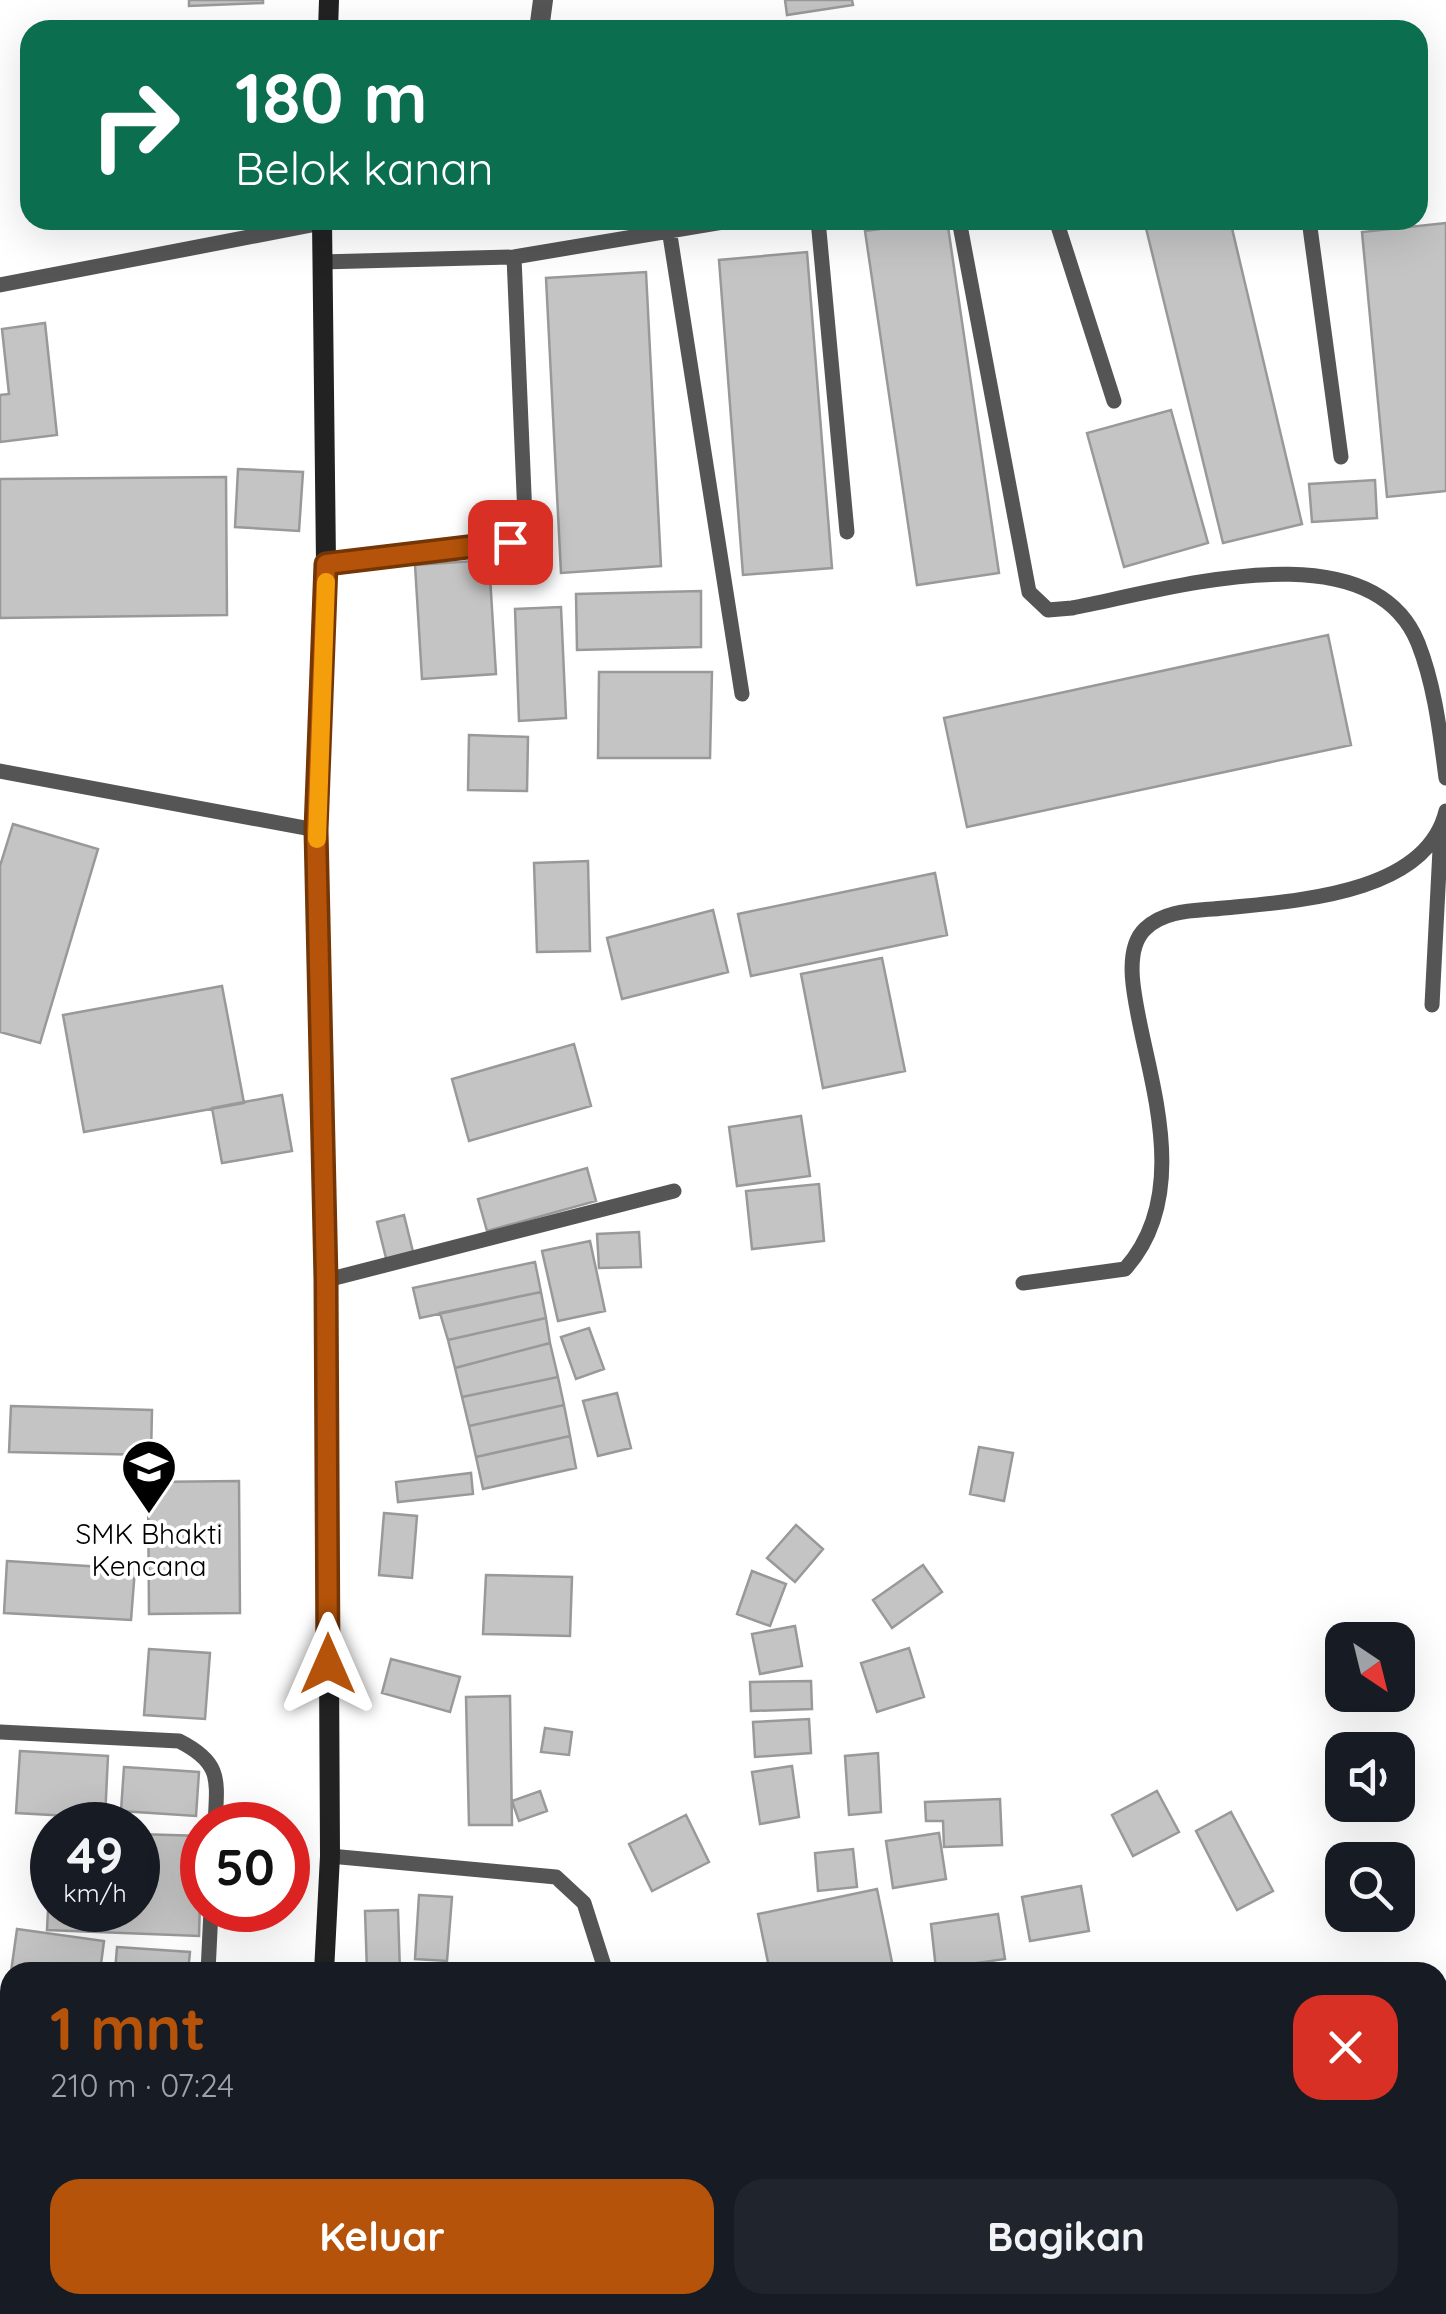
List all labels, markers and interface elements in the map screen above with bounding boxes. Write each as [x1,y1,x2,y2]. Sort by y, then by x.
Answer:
text: 180 m [235,53,428,141]
icon: right [70,60,200,190]
text: Belok kanan [235,140,494,196]
pin [468,500,553,585]
icon: arrive [483,515,538,570]
school or university icon: SMK Bhakti Kencana [119,1437,179,1516]
place label: SMK Bhakti Kencana [76,1516,222,1583]
position arrow [276,1612,380,1716]
north arrow [1325,1622,1415,1712]
map controls [1325,1622,1415,1932]
button: sound [1325,1732,1415,1822]
speed limit sign: 50 [180,1802,310,1932]
text: 49 [67,1823,123,1886]
button: search [1325,1842,1415,1932]
text: km/h [63,1877,127,1908]
text: 1 mnt [50,1990,206,2065]
button: close [1293,1995,1398,2100]
text: 210 m · 07:24 [50,2065,234,2105]
button: Keluar [50,2179,714,2294]
button: Bagikan [734,2179,1398,2294]

